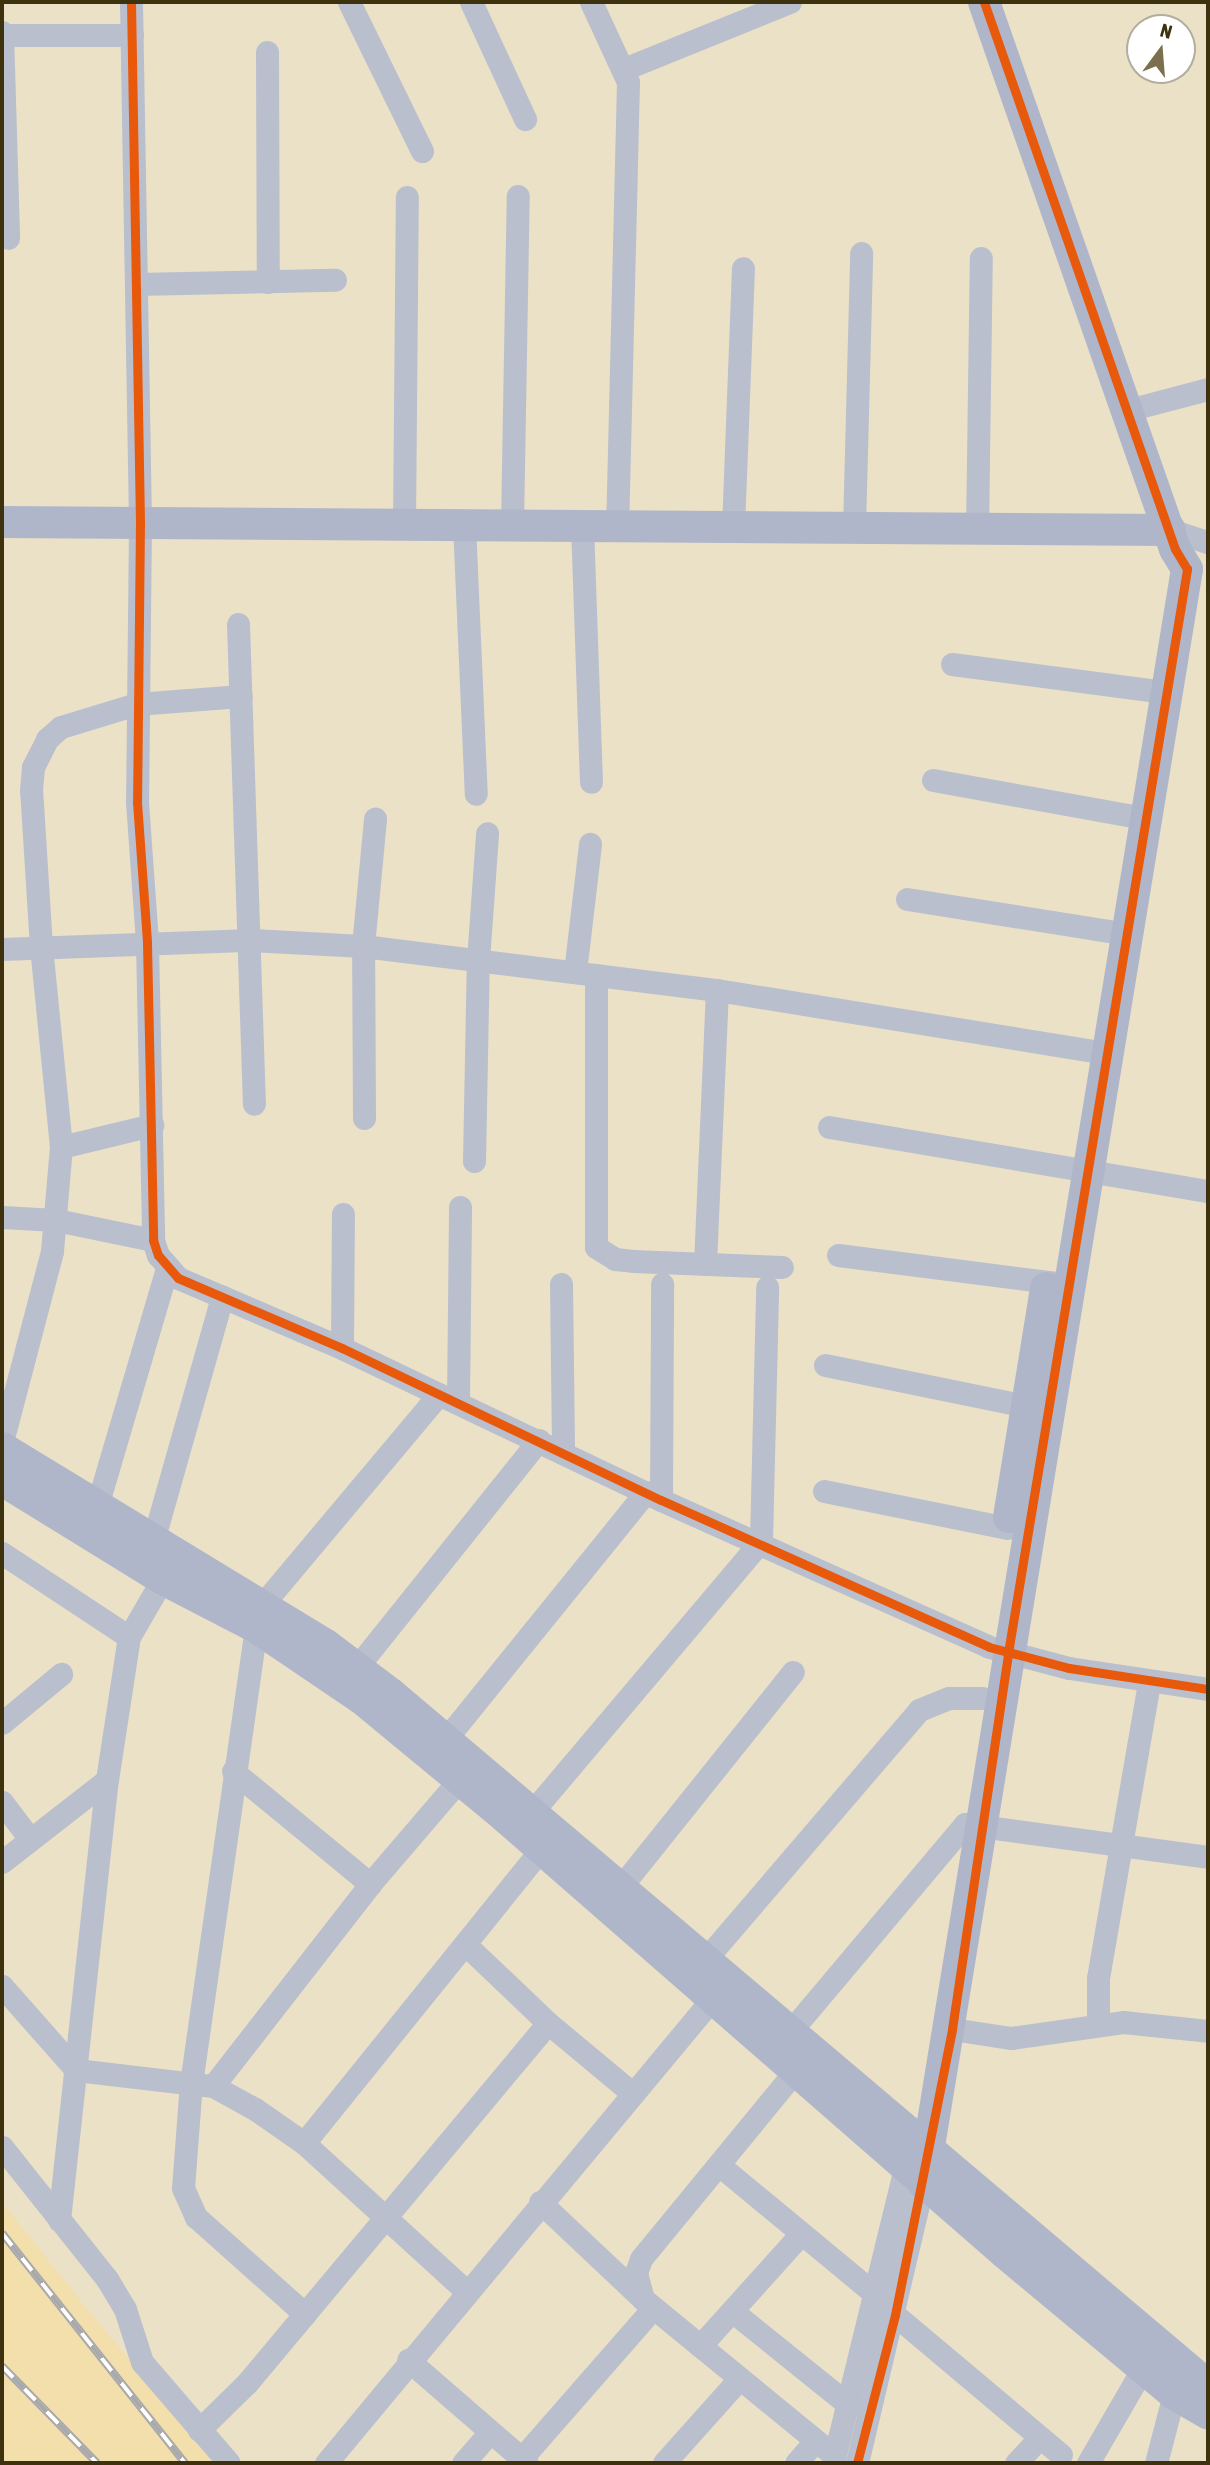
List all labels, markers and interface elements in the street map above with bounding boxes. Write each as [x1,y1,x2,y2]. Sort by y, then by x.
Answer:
north arrow [1126,14,1196,84]
text: N [1158,19,1175,43]

